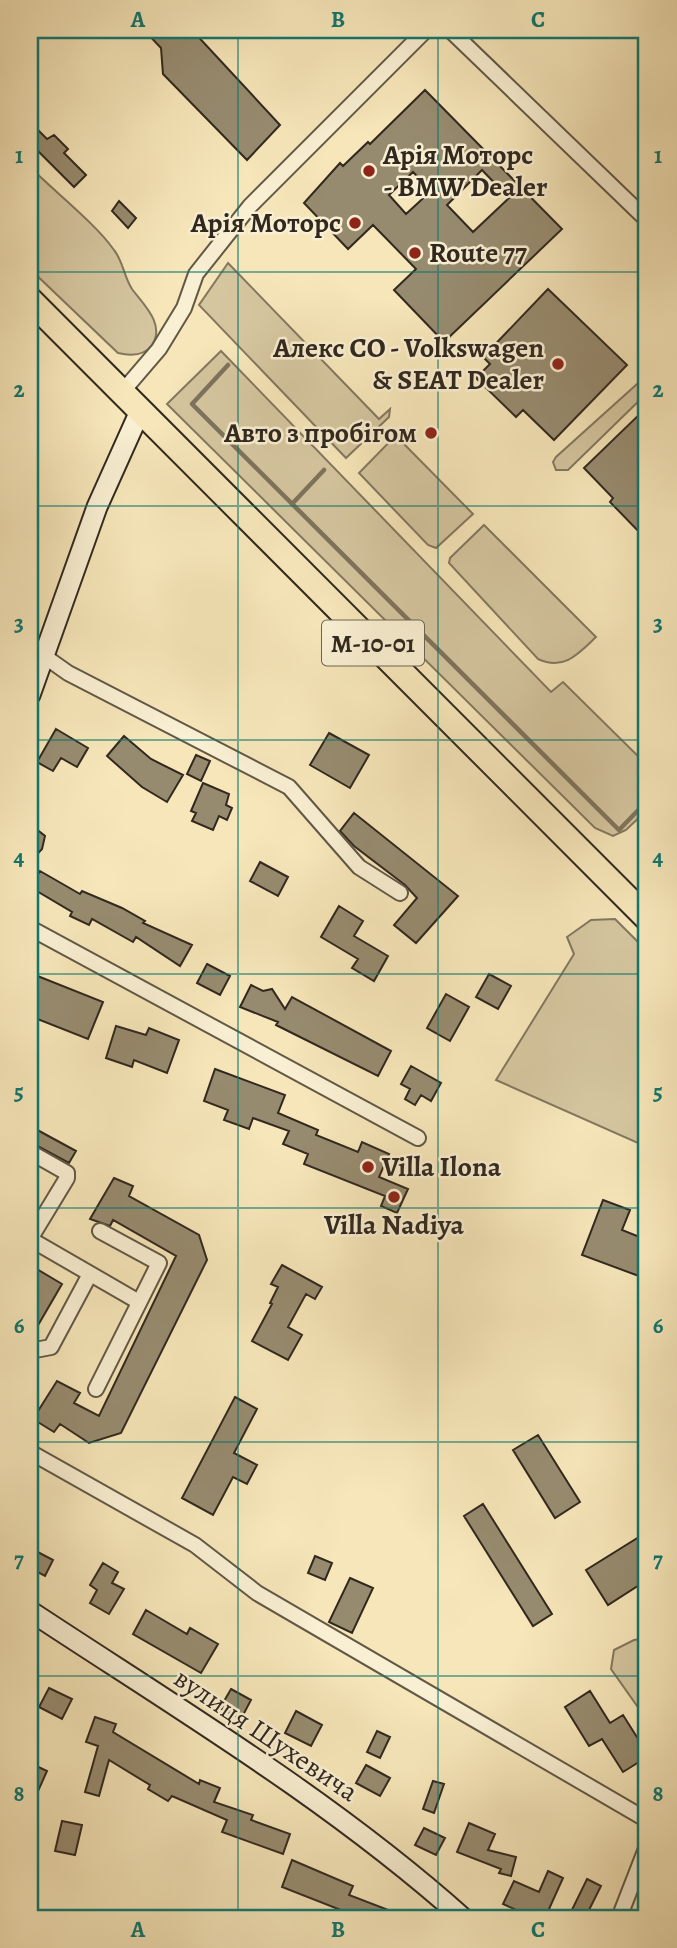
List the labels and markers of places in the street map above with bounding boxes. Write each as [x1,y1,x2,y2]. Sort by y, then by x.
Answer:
place label: Арія Моторс - BMW Dealer [382,136,548,206]
marker: Арія Моторс - BMW Dealer [361,163,377,179]
place label: Арія Моторс [190,204,341,242]
marker: Арія Моторс [347,215,363,231]
place label: Route 77 [429,234,527,272]
marker: Route 77 [407,245,423,261]
place label: Алекс CO - Volkswagen & SEAT Dealer [272,329,544,399]
marker: Алекс CO - Volkswagen & SEAT Dealer [550,356,566,372]
place label: Авто з пробігом [223,414,417,452]
marker: Авто з пробігом [423,425,439,441]
place label: Villa Ilona [381,1148,502,1186]
marker: Villa Ilona [360,1159,376,1175]
marker: Villa Nadiya [386,1189,402,1205]
place label: Villa Nadiya [323,1206,465,1244]

